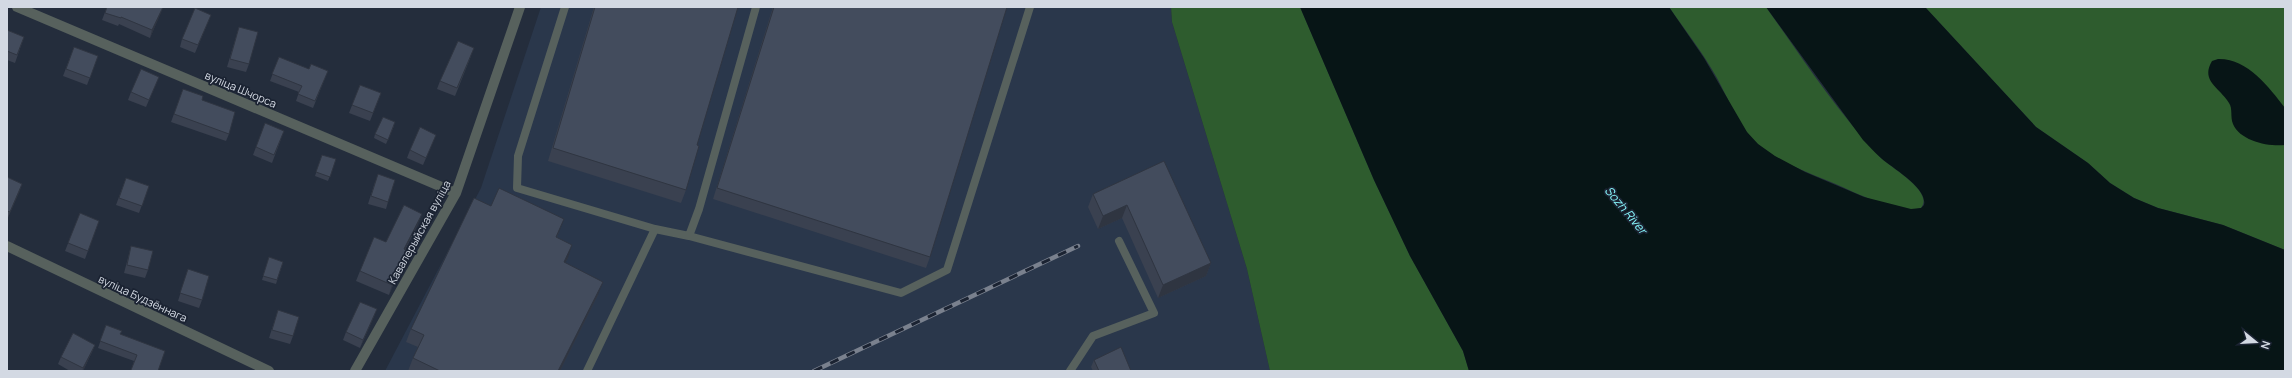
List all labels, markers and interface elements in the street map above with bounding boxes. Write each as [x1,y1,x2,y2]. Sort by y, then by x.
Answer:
street label: вуліца Шчорса [203,67,279,111]
street label: Кавалерыйская вуліца [384,177,454,287]
water label: Sozh River [1601,182,1652,239]
street label: вуліца Будзённага [96,271,190,325]
north arrow [2236,322,2276,362]
text: N [2258,339,2274,351]

